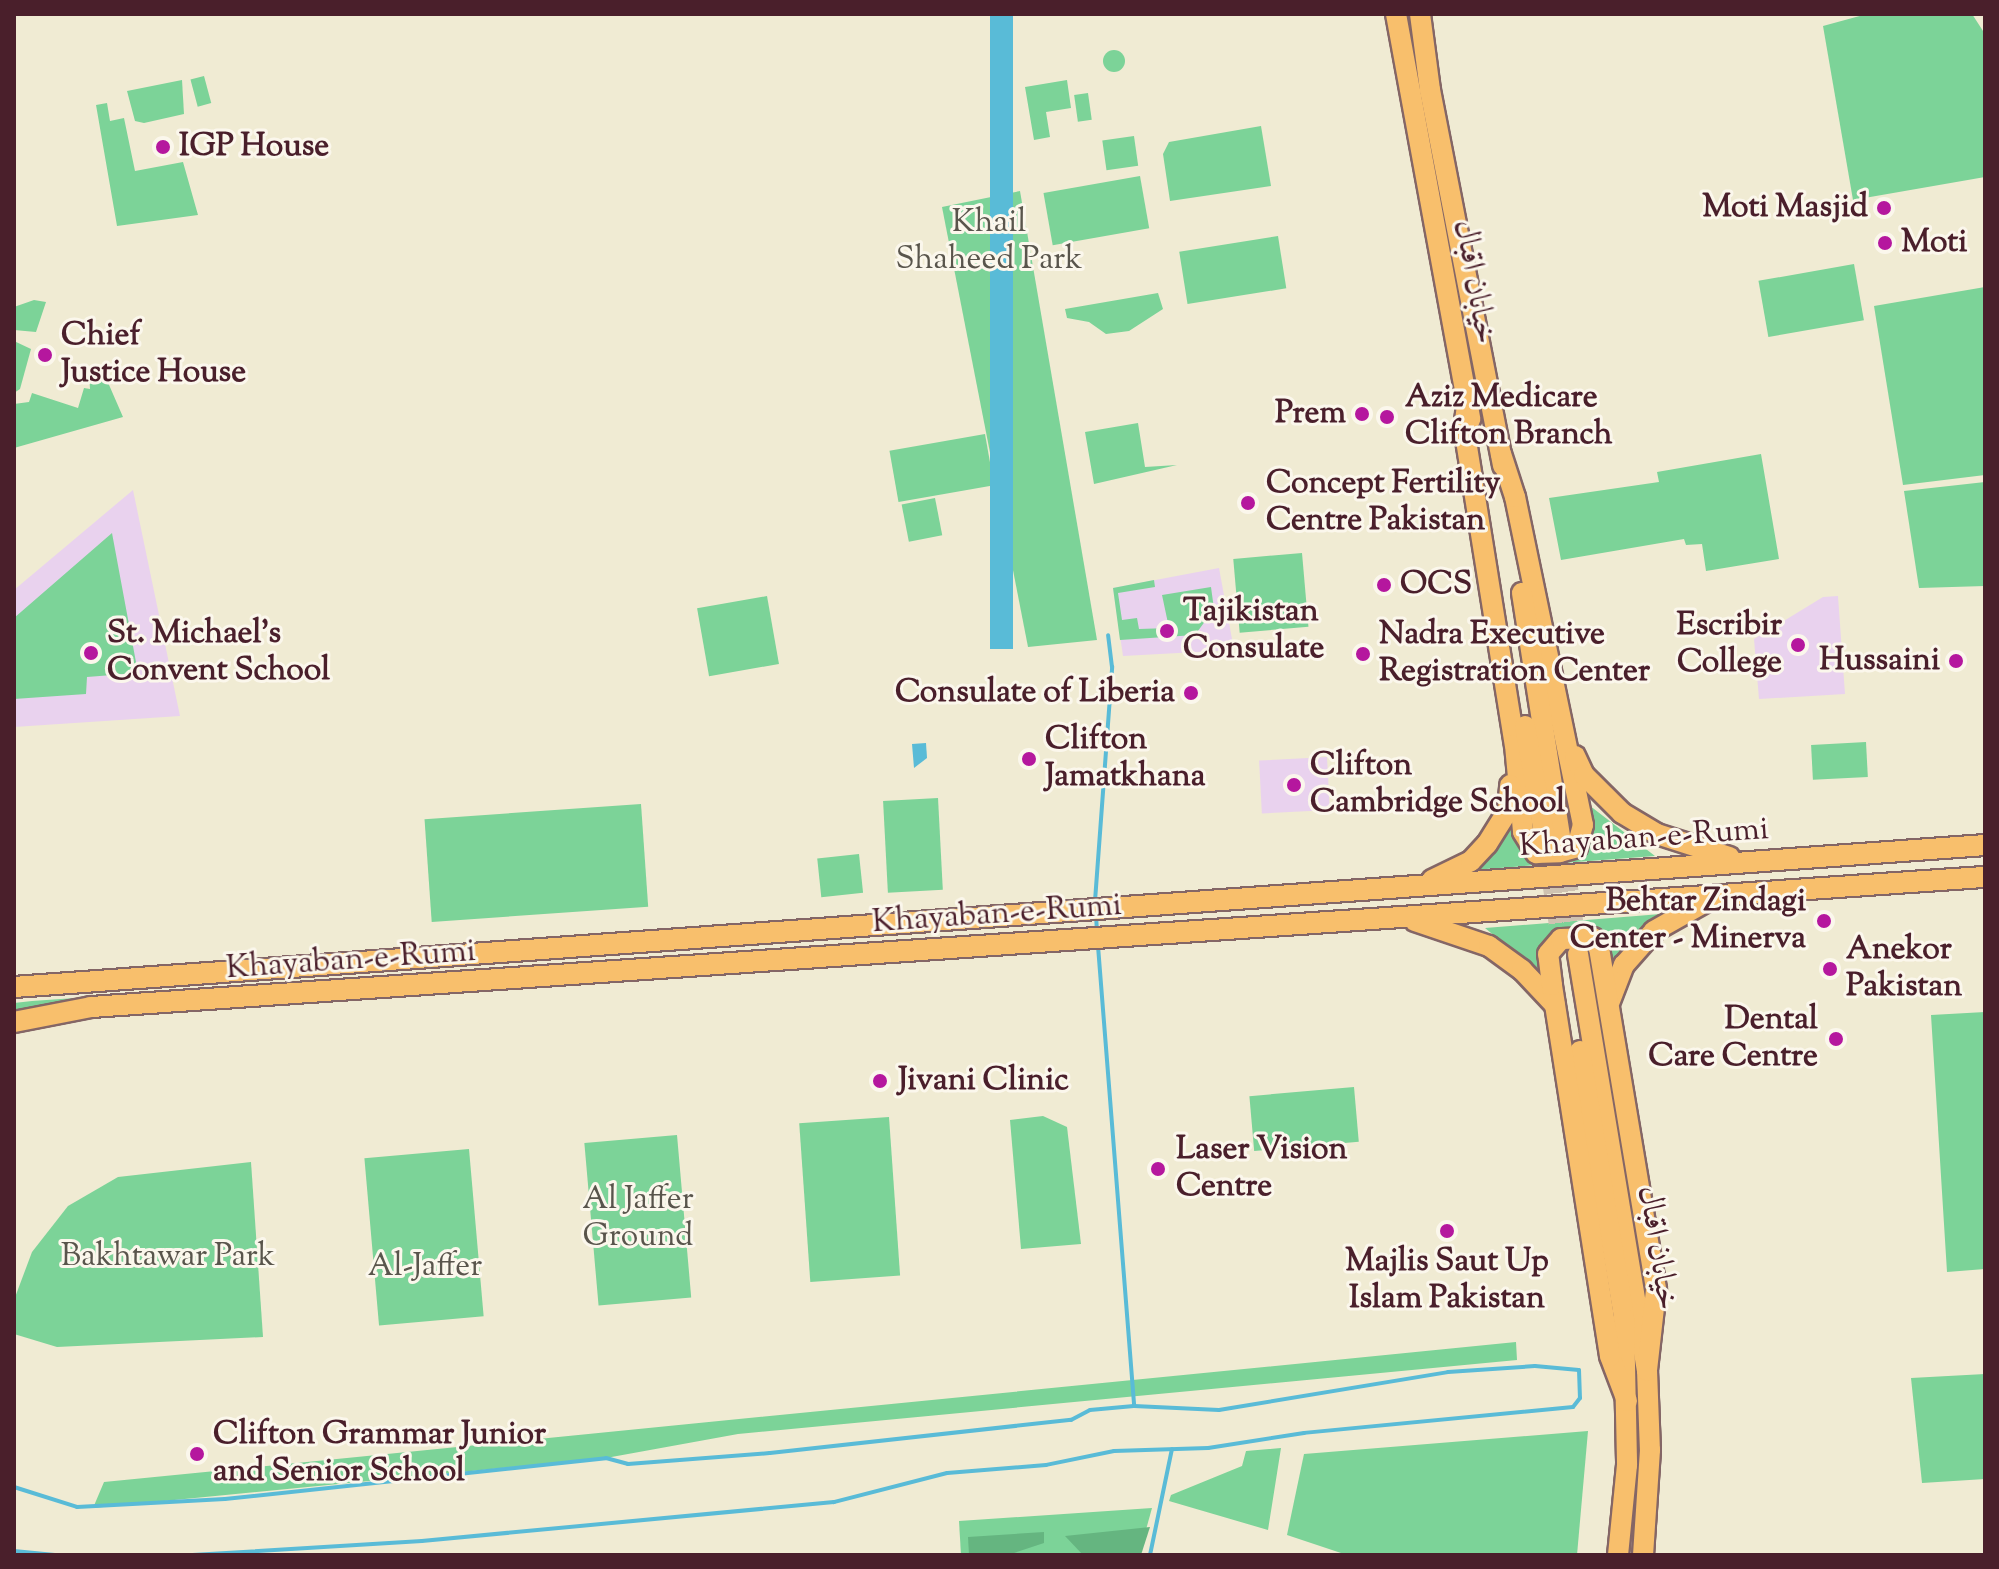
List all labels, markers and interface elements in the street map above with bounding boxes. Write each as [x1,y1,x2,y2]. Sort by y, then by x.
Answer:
place label: IGP House [179,128,329,166]
marker: IGP House [154,138,172,156]
place label: Moti Masjid [1702,189,1868,227]
marker: Moti Masjid [1875,199,1893,217]
park label: Khail Shaheed Park [896,205,1082,280]
street label: خیابان اقبال [1444,217,1504,347]
place label: Moti [1901,224,1967,262]
marker: Moti [1876,234,1894,252]
place label: Chief Justice House [61,318,246,393]
marker: Chief Justice House [36,346,54,364]
place label: Aziz Medicare Clifton Branch [1405,380,1613,455]
place label: Prem [1275,395,1346,433]
marker: Prem [1353,405,1371,423]
marker: Aziz Medicare Clifton Branch [1376,406,1398,428]
place label: Concept Fertility Centre Pakistan [1266,466,1500,541]
marker: Concept Fertility Centre Pakistan [1237,492,1259,514]
place label: OCS [1400,566,1472,604]
marker: OCS [1375,576,1393,594]
place label: Tajikistan Consulate [1183,594,1325,669]
place label: Escribir College [1676,608,1782,683]
place label: St. Michael's Convent School [107,616,330,691]
place label: Nadra Executive Registration Center [1379,617,1650,692]
marker: Tajikistan Consulate [1158,622,1176,640]
marker: Escribir College [1789,636,1807,654]
place label: Hussaini [1819,642,1940,680]
marker: St. Michael's Convent School [82,644,100,662]
marker: Nadra Executive Registration Center [1354,645,1372,663]
marker: Hussaini [1947,652,1965,670]
place label: Consulate of Liberia [895,674,1175,712]
marker: Consulate of Liberia [1182,684,1200,702]
place label: Clifton Jamatkhana [1045,722,1206,797]
place label: Clifton Cambridge School [1310,748,1565,823]
marker: Clifton Jamatkhana [1020,750,1038,768]
marker: Clifton Cambridge School [1285,776,1303,794]
street label: Khayaban-e-Rumi [1518,811,1770,867]
place label: Behtar Zindagi Center - Minerva [1570,884,1806,959]
street label: Khayaban-e-Rumi [871,887,1123,943]
marker: Behtar Zindagi Center - Minerva [1813,910,1835,932]
place label: Anekor Pakistan [1846,932,1962,1007]
street label: Khayaban-e-Rumi [225,933,477,989]
marker: Anekor Pakistan [1821,960,1839,978]
place label: Dental Care Centre [1648,1002,1818,1077]
marker: Dental Care Centre [1825,1028,1847,1050]
place label: Jivani Clinic [898,1062,1069,1100]
marker: Jivani Clinic [869,1070,891,1092]
place label: Laser Vision Centre [1176,1132,1347,1207]
marker: Laser Vision Centre [1147,1158,1169,1180]
park label: Al Jaffer Ground [582,1182,694,1257]
street label: خیابان اقبال [1628,1183,1686,1313]
marker: Majlis Saut Up Islam Pakistan [1438,1222,1456,1240]
park label: Bakhtawar Park [61,1238,275,1276]
place label: Majlis Saut Up Islam Pakistan [1345,1244,1549,1319]
park label: Al-Jaffer [368,1248,482,1286]
place label: Clifton Grammar Junior and Senior School [213,1417,546,1492]
marker: Clifton Grammar Junior and Senior School [188,1445,206,1463]

